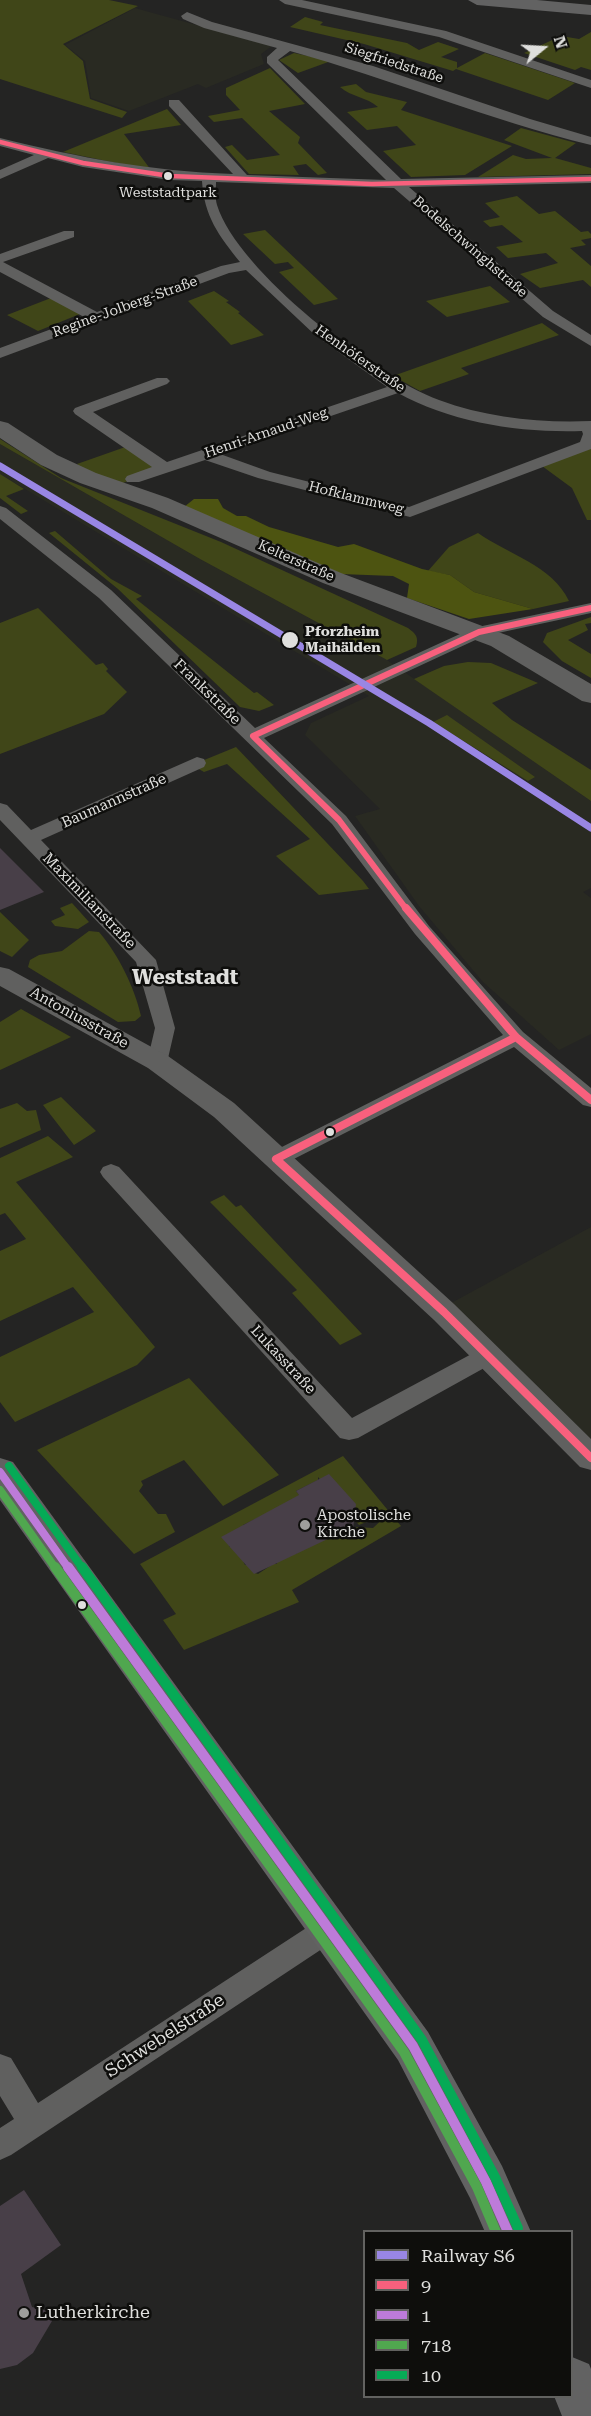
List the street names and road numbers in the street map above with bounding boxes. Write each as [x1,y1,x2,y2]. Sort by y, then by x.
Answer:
street label: Siegfriedstraße [343,39,445,87]
street label: Bodelschwinghstraße [409,193,531,301]
street label: Regine-Jolberg-Straße [50,273,200,341]
street label: Henhöferstraße [312,322,408,396]
street label: Henri-Arnaud-Weg [202,404,330,462]
street label: Hofklammweg [307,478,405,518]
street label: Kelterstraße [255,537,337,585]
street label: Frankstraße [170,656,244,728]
street label: Baumannstraße [59,770,169,832]
street label: Maximilianstraße [39,849,139,953]
street label: Antoniusstraße [26,983,132,1053]
street label: Lukasstraße [247,1322,319,1398]
street label: Schwebelstraße [101,1990,229,2082]

